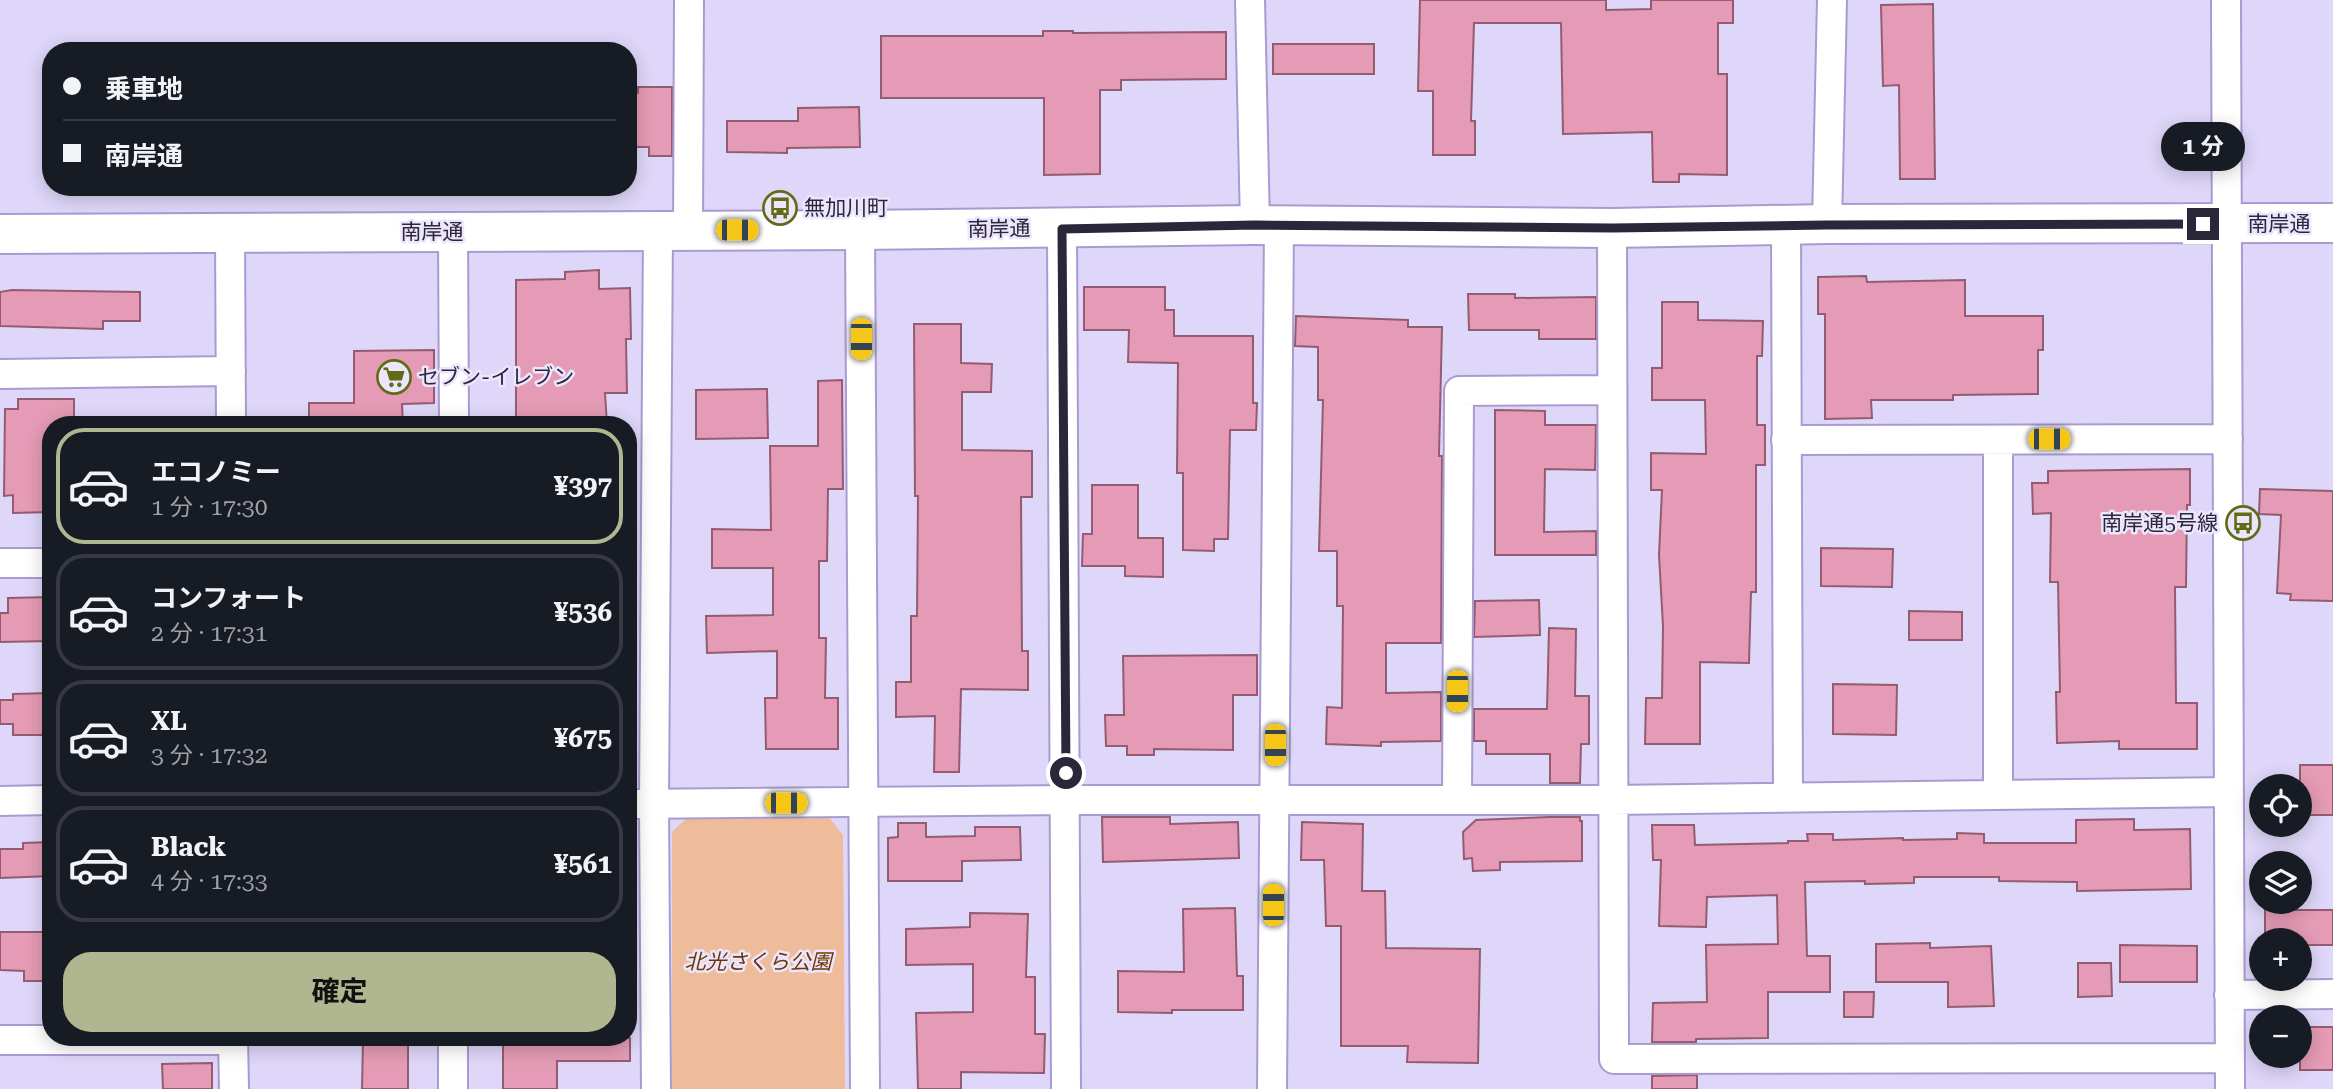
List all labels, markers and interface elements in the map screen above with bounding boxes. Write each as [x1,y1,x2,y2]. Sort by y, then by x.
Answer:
text: 乗車地 [105,74,183,104]
callout: 1 分 [2161,122,2245,172]
text: 1 分 [2182,133,2224,160]
text: 南岸通 [105,141,183,171]
bus stop icon: 無加川町 [761,189,799,227]
place label: 無加川町 [804,196,888,220]
route end [2187,208,2219,240]
street label: 南岸通 [2248,212,2311,236]
street label: 南岸通 [967,216,1031,242]
street label: 南岸通 [401,220,464,244]
car [717,220,759,241]
car [851,318,872,360]
supermarket icon: セブン-イレブン [375,358,413,396]
place label: セブン-イレブン [418,365,574,389]
car [2029,429,2071,450]
icon: car [67,455,130,518]
text: エコノミー [151,457,281,487]
text: ¥397 [554,471,612,501]
text: 1 分 · 17:30 [151,494,268,521]
bus stop icon: 南岸通5号線 [2224,504,2262,542]
place label: 南岸通5号線 [2101,511,2218,535]
icon: car [67,581,130,644]
text: コンフォート [151,583,306,613]
text: ¥536 [554,597,612,627]
text: 2 分 · 17:31 [151,620,268,647]
car [1447,670,1468,712]
text: XL [151,706,187,736]
icon: car [67,707,130,770]
text: ¥675 [554,723,612,753]
car [1265,724,1286,766]
text: 3 分 · 17:32 [151,742,268,769]
route start [1050,757,1082,789]
map controls [2249,774,2312,1068]
button: locate [2249,774,2312,837]
car [766,793,808,814]
text: Black [151,832,226,862]
icon: car [67,833,130,896]
text: ¥561 [554,849,612,879]
button: layers [2249,851,2312,914]
text: 4 分 · 17:33 [151,868,268,895]
car [1263,884,1284,926]
button: + [2249,928,2312,991]
park label: 北光さくら公園 [685,950,834,974]
button: 確定 [63,952,616,1032]
button: − [2249,1005,2312,1068]

